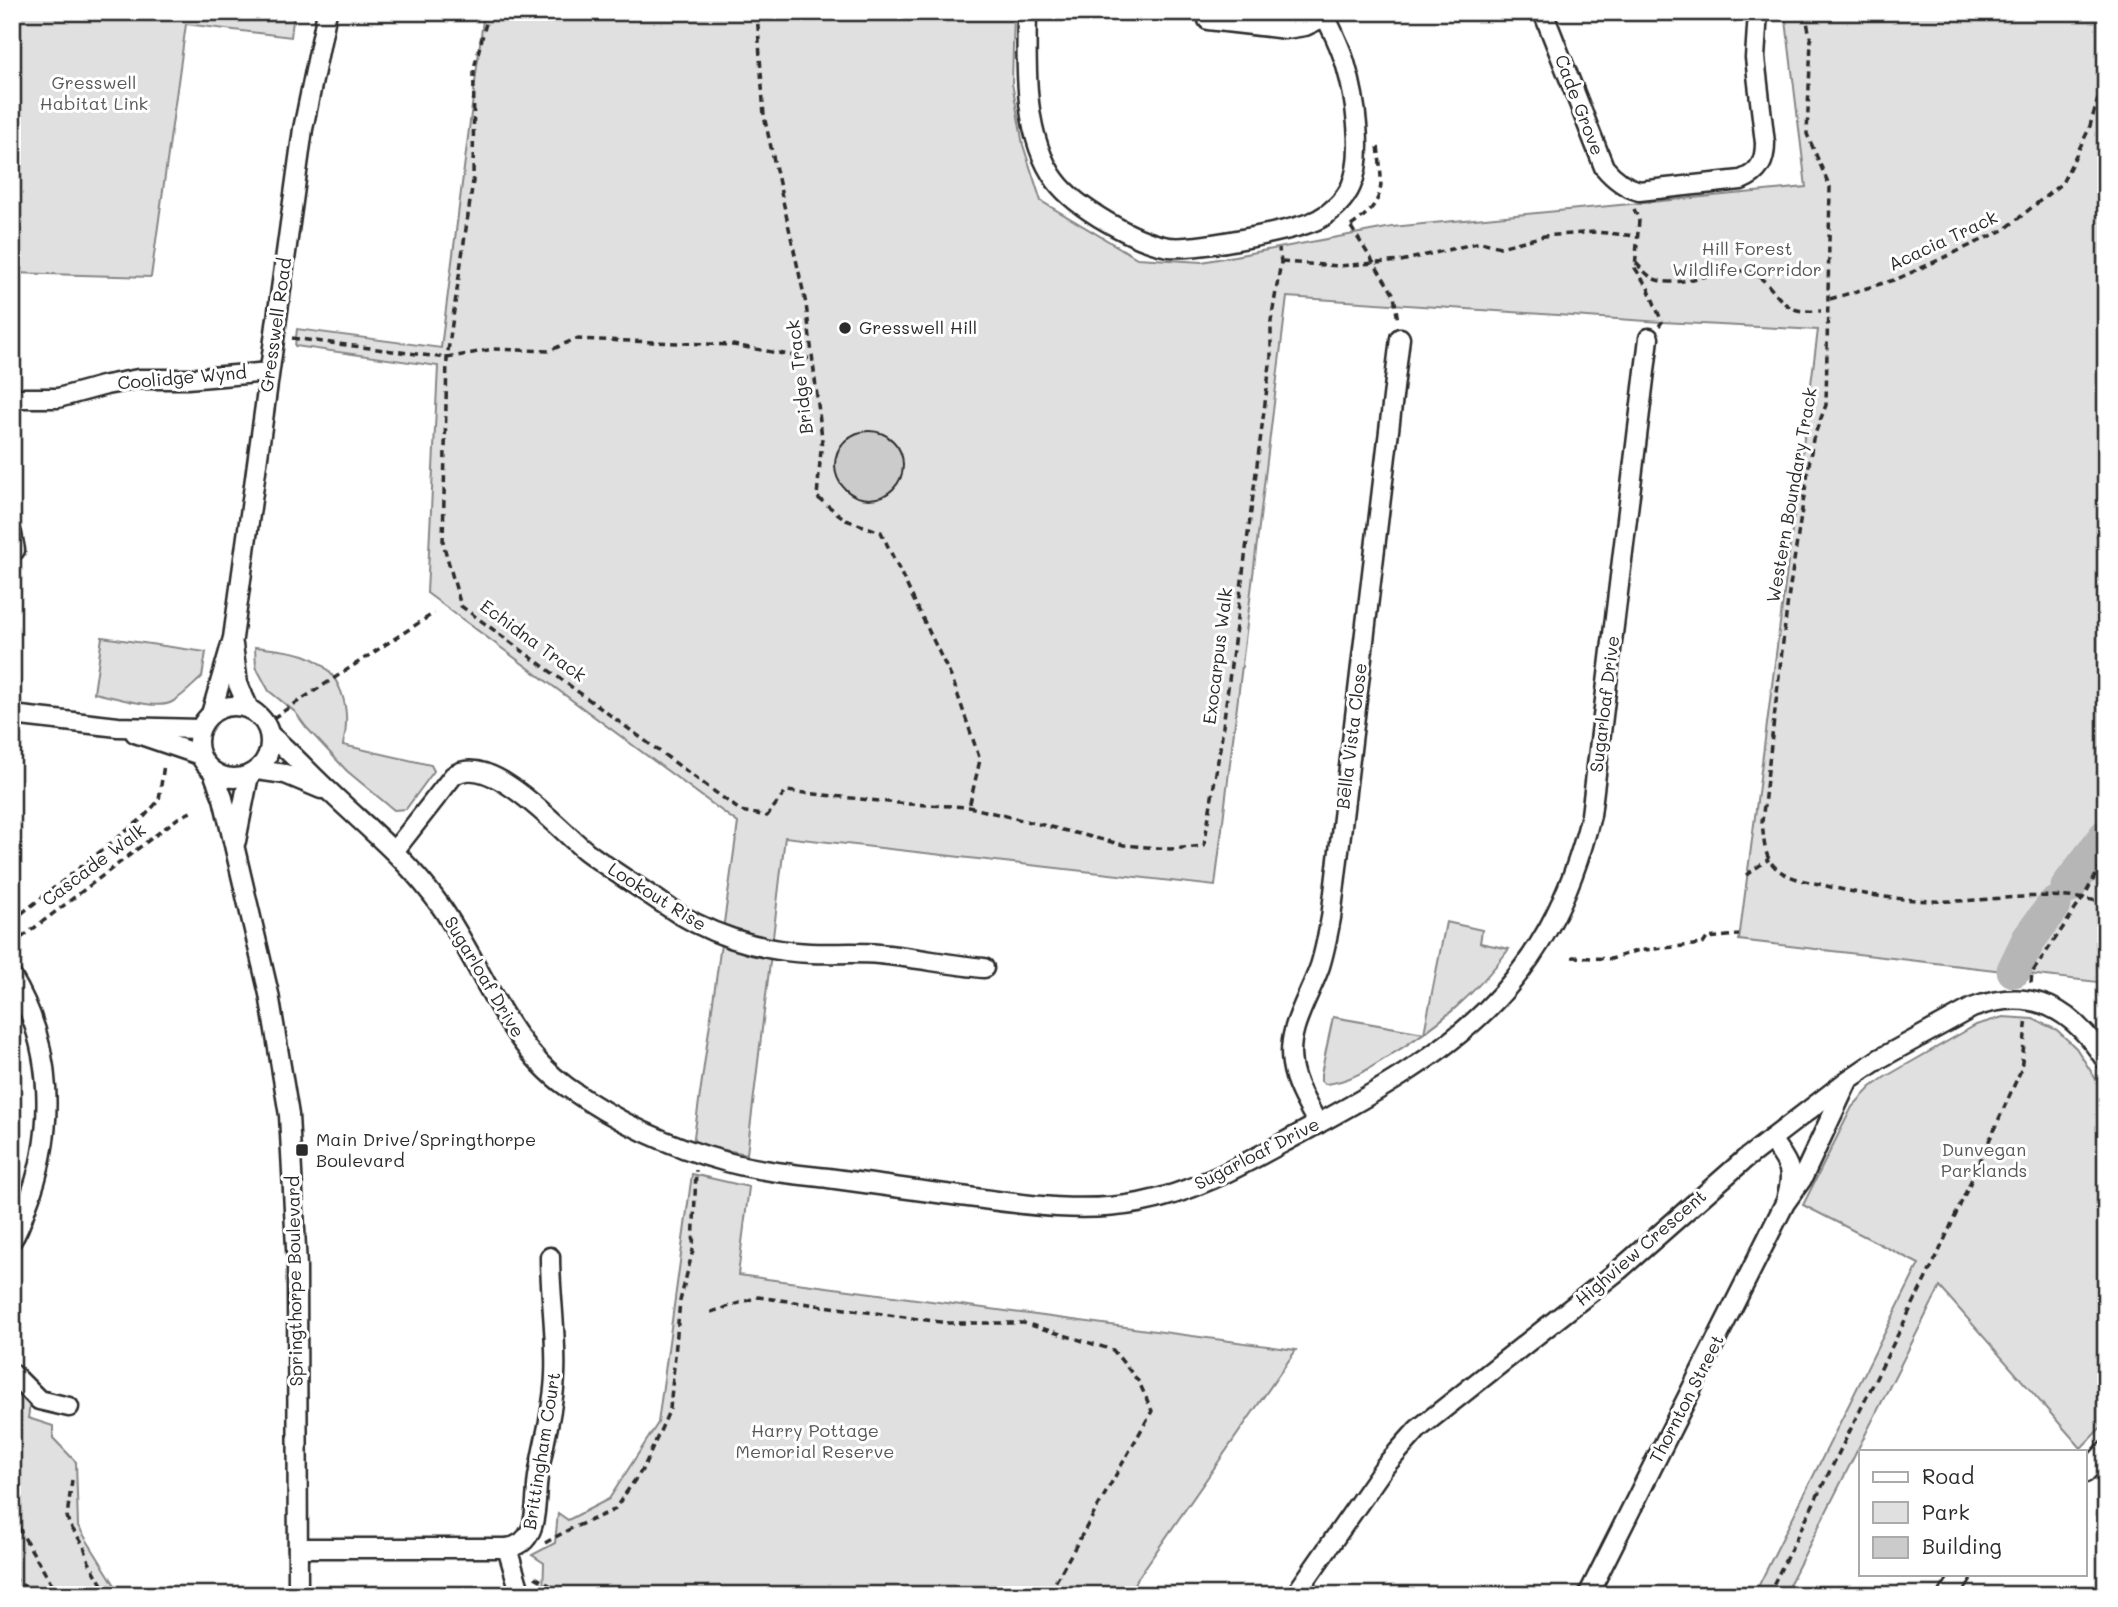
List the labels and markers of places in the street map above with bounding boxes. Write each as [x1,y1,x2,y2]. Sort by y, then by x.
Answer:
place label: Gresswell Hill [859,315,977,339]
marker: Gresswell Hill [837,320,853,336]
place label: Main Drive/Springthorpe Boulevard [316,1127,536,1172]
marker: Main Drive/Springthorpe Boulevard [294,1142,310,1158]

